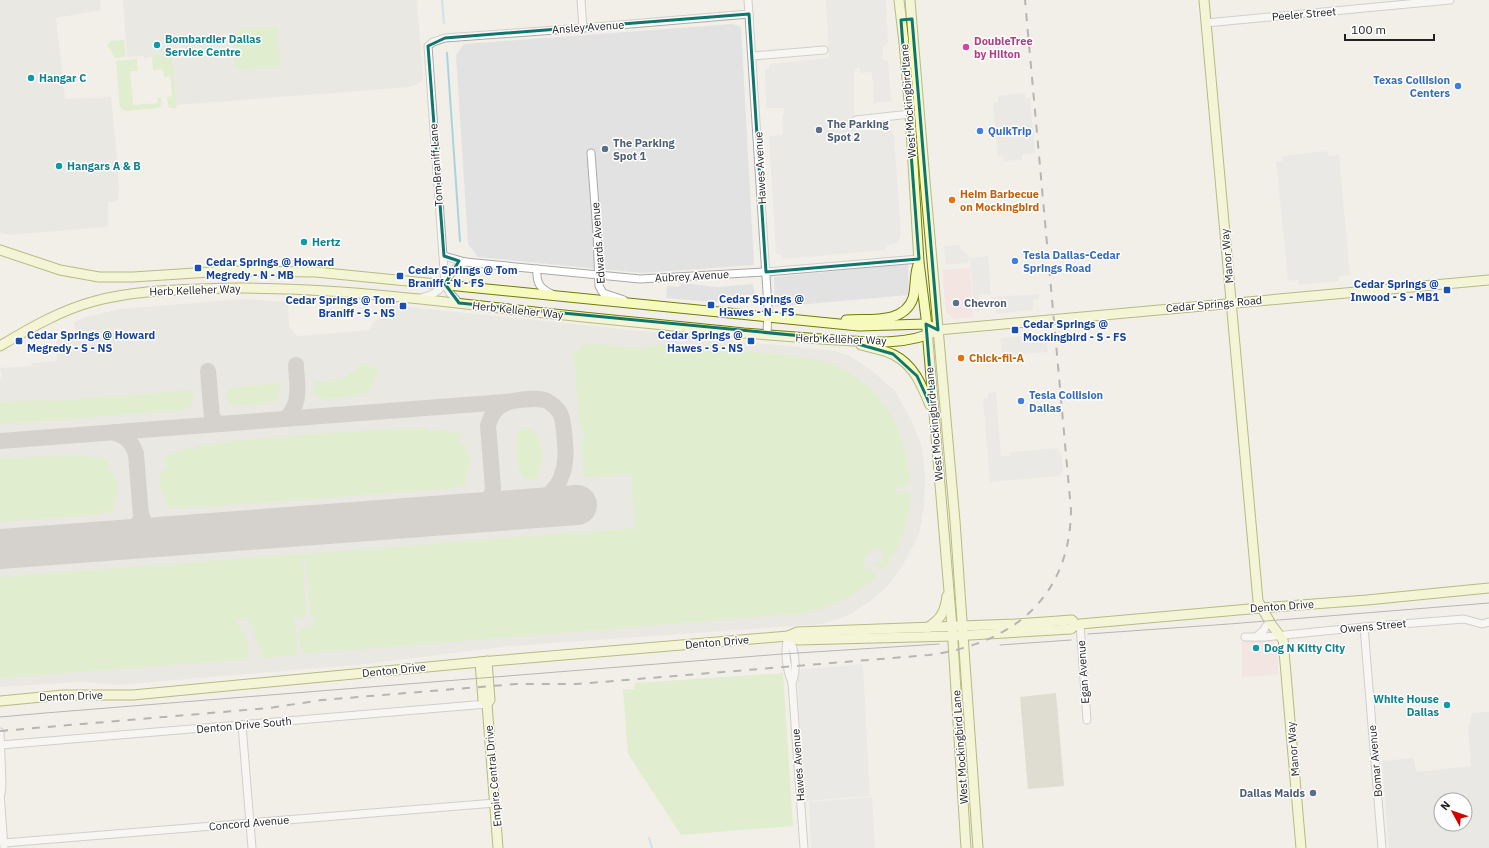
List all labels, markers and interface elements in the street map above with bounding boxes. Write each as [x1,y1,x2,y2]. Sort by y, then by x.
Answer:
street label: Peeler Street [1271,4,1337,24]
scale bar [1345,16,1434,42]
street label: Ansley Avenue [551,17,625,37]
text: 100 m [1351,22,1386,37]
place label: Bombardier Dallas Service Centre [165,32,262,59]
place label: DoubleTree by Hilton [974,34,1033,61]
marker: Bombardier Dallas Service Centre [152,40,162,50]
marker: DoubleTree by Hilton [961,42,971,52]
street label: West Mockingbird Lane [897,43,919,159]
place label: Hangar C [39,71,86,85]
marker: Hangar C [26,73,36,83]
place label: Texas Collision Centers [1373,73,1450,100]
marker: Texas Collision Centers [1453,81,1463,91]
place label: The Parking Spot 2 [827,117,890,144]
street label: Tom Braniff Lane [426,123,446,207]
place label: QuikTrip [988,124,1032,138]
marker: The Parking Spot 2 [814,125,824,135]
marker: QuikTrip [975,126,985,136]
street label: Hawes Avenue [751,131,769,205]
place label: The Parking Spot 1 [613,136,676,163]
marker: The Parking Spot 1 [600,144,610,154]
place label: Hangars A & B [67,159,141,173]
marker: Hangars A & B [54,161,64,171]
place label: Heim Barbecue on Mockingbird [960,187,1039,214]
marker: Heim Barbecue on Mockingbird [947,195,957,205]
street label: Edwards Avenue [588,202,608,284]
street label: Manor Way [1218,228,1236,284]
place label: Hertz [312,235,341,249]
marker: Hertz [299,237,309,247]
place label: Tesla Dallas-Cedar Springs Road [1023,248,1121,275]
place label: Cedar Springs @ Howard Megredy - N - MB [206,255,334,282]
marker: Tesla Dallas-Cedar Springs Road [1010,256,1020,266]
marker: Cedar Springs @ Howard Megredy - N - MB [193,263,203,273]
place label: Cedar Springs @ Tom Braniff - N - FS [408,263,518,290]
street label: Aubrey Avenue [654,267,730,285]
marker: Cedar Springs @ Tom Braniff - N - FS [395,271,405,281]
place label: Cedar Springs @ Inwood - S - MB1 [1350,277,1439,304]
street label: Herb Kelleher Way [149,281,241,299]
marker: Cedar Springs @ Inwood - S - MB1 [1442,285,1452,295]
place label: Cedar Springs @ Hawes - N - FS [719,292,804,319]
place label: Cedar Springs @ Tom Braniff - S - NS [285,293,395,320]
street label: Cedar Springs Road [1165,293,1263,315]
place label: Chevron [964,296,1007,310]
street label: Herb Kelleher Way [472,298,565,322]
marker: Chevron [951,298,961,308]
marker: Cedar Springs @ Hawes - N - FS [706,300,716,310]
marker: Cedar Springs @ Tom Braniff - S - NS [398,301,408,311]
place label: Cedar Springs @ Mockingbird - S - FS [1023,317,1126,344]
marker: Cedar Springs @ Mockingbird - S - FS [1010,325,1020,335]
place label: Cedar Springs @ Howard Megredy - S - NS [27,328,155,355]
place label: Cedar Springs @ Hawes - S - NS [658,328,743,355]
street label: Herb Kelleher Way [795,330,887,348]
marker: Cedar Springs @ Howard Megredy - S - NS [14,336,24,346]
marker: Cedar Springs @ Hawes - S - NS [746,336,756,346]
place label: Chick-fil-A [969,351,1025,365]
marker: Chick-fil-A [956,353,966,363]
street label: West Mockingbird Lane [922,366,946,482]
place label: Tesla Collision Dallas [1029,388,1103,415]
marker: Tesla Collision Dallas [1016,396,1026,406]
street label: Denton Drive [1250,597,1314,615]
street label: Owens Street [1339,616,1407,636]
street label: Denton Drive [684,632,750,652]
street label: Egan Avenue [1074,640,1092,704]
place label: Dog N Kitty City [1264,641,1345,655]
marker: Dog N Kitty City [1251,643,1261,653]
street label: Denton Drive [361,660,427,680]
street label: Denton Drive [39,688,103,704]
street label: West Mockingbird Lane [949,689,971,805]
place label: White House Dallas [1373,692,1439,719]
marker: White House Dallas [1442,700,1452,710]
street label: Denton Drive South [196,714,292,736]
street label: Manor Way [1284,721,1302,777]
street label: Bomar Avenue [1365,724,1385,798]
street label: Empire Central Drive [482,725,504,827]
street label: Hawes Avenue [788,728,808,802]
place label: Dallas Maids [1239,786,1305,800]
marker: Dallas Maids [1308,788,1318,798]
north arrow [1433,792,1473,832]
text: N [1437,798,1453,813]
street label: Concord Avenue [208,813,290,833]

